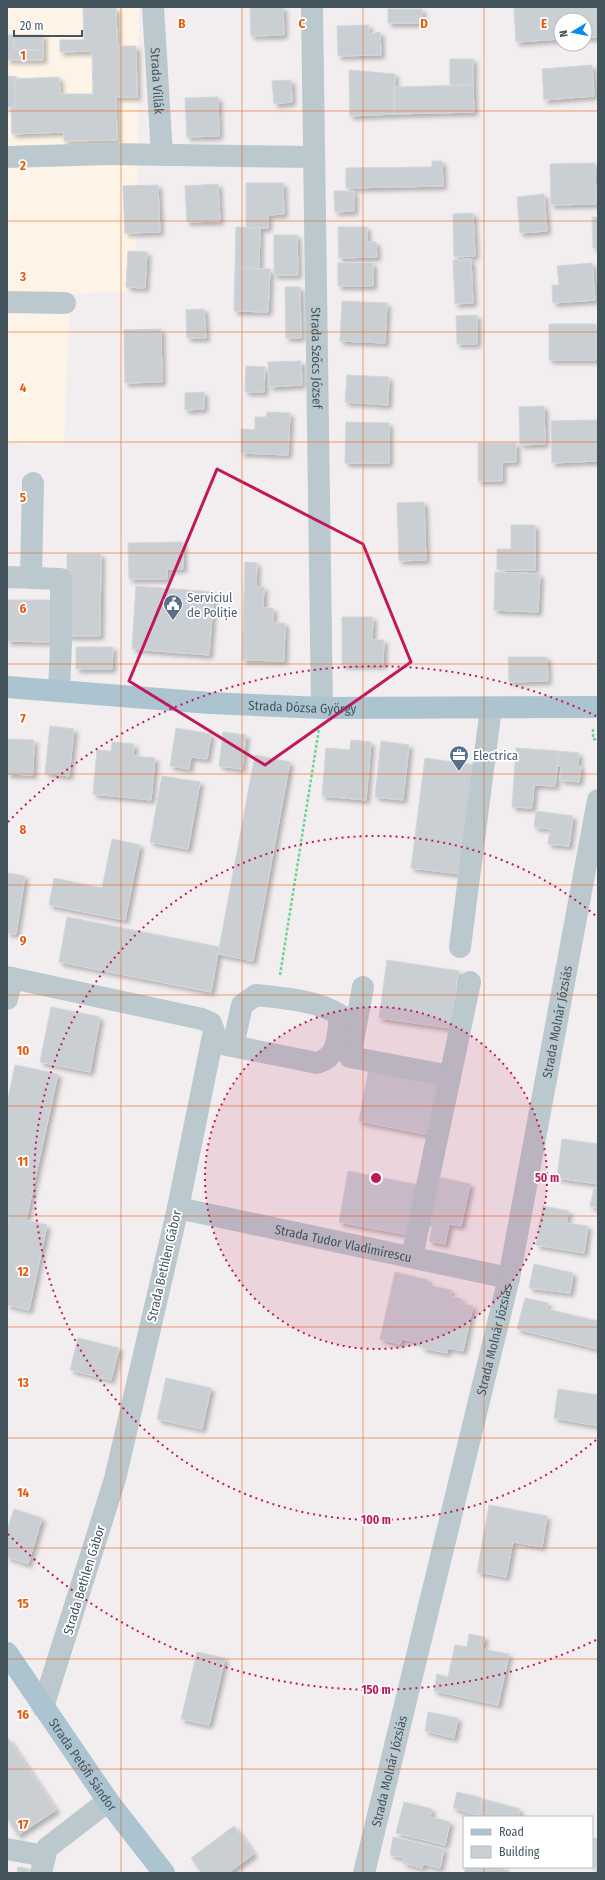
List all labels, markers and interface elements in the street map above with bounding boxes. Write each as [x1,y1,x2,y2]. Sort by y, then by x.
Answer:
scale bar [14,12,82,38]
north arrow [553,12,593,52]
text: B [178,16,186,31]
text: C [299,16,306,31]
text: D [420,16,428,31]
text: E [541,16,547,31]
text: 20 m [20,19,44,33]
text: N [557,29,571,38]
street label: Strada Villák [148,47,167,116]
text: 1 [20,48,26,63]
text: 2 [19,158,26,173]
text: 3 [19,269,26,284]
street label: Strada Szőcs József [309,307,325,410]
text: 4 [20,380,27,395]
text: 5 [20,490,26,505]
place label: Serviciul de Poliție [187,590,237,621]
public building icon: Serviciul de Poliție [162,593,184,621]
text: 6 [20,601,27,616]
street label: Strada Dózsa György [248,697,357,716]
text: 7 [20,711,26,726]
office icon: Electrica [448,744,470,772]
place label: Electrica [473,748,518,763]
text: 8 [20,822,27,837]
text: 9 [20,933,27,948]
street label: Strada Molnár Józsiás [539,964,575,1079]
text: 10 [17,1043,29,1058]
text: 11 [18,1154,28,1169]
centre of rings [369,1171,383,1185]
text: 50 m [535,1171,559,1185]
street label: Strada Bethlen Gábor [144,1208,184,1323]
street label: Strada Tudor Vladimirescu [273,1221,413,1265]
text: 12 [17,1264,29,1279]
street label: Strada Molnár Józsiás [473,1282,515,1397]
text: 13 [17,1375,29,1390]
text: 14 [17,1485,29,1500]
text: 100 m [361,1513,391,1527]
street label: Strada Bethlen Gábor [60,1523,108,1637]
text: 15 [17,1596,29,1611]
text: 150 m [361,1683,391,1697]
text: 16 [17,1707,29,1722]
street label: Strada Molnár Józsiás [368,1713,410,1828]
street label: Strada Petőfi Sándor [46,1715,121,1814]
legend [463,1816,593,1868]
text: 17 [17,1817,29,1832]
text: Road [499,1825,524,1839]
text: Building [499,1845,540,1859]

